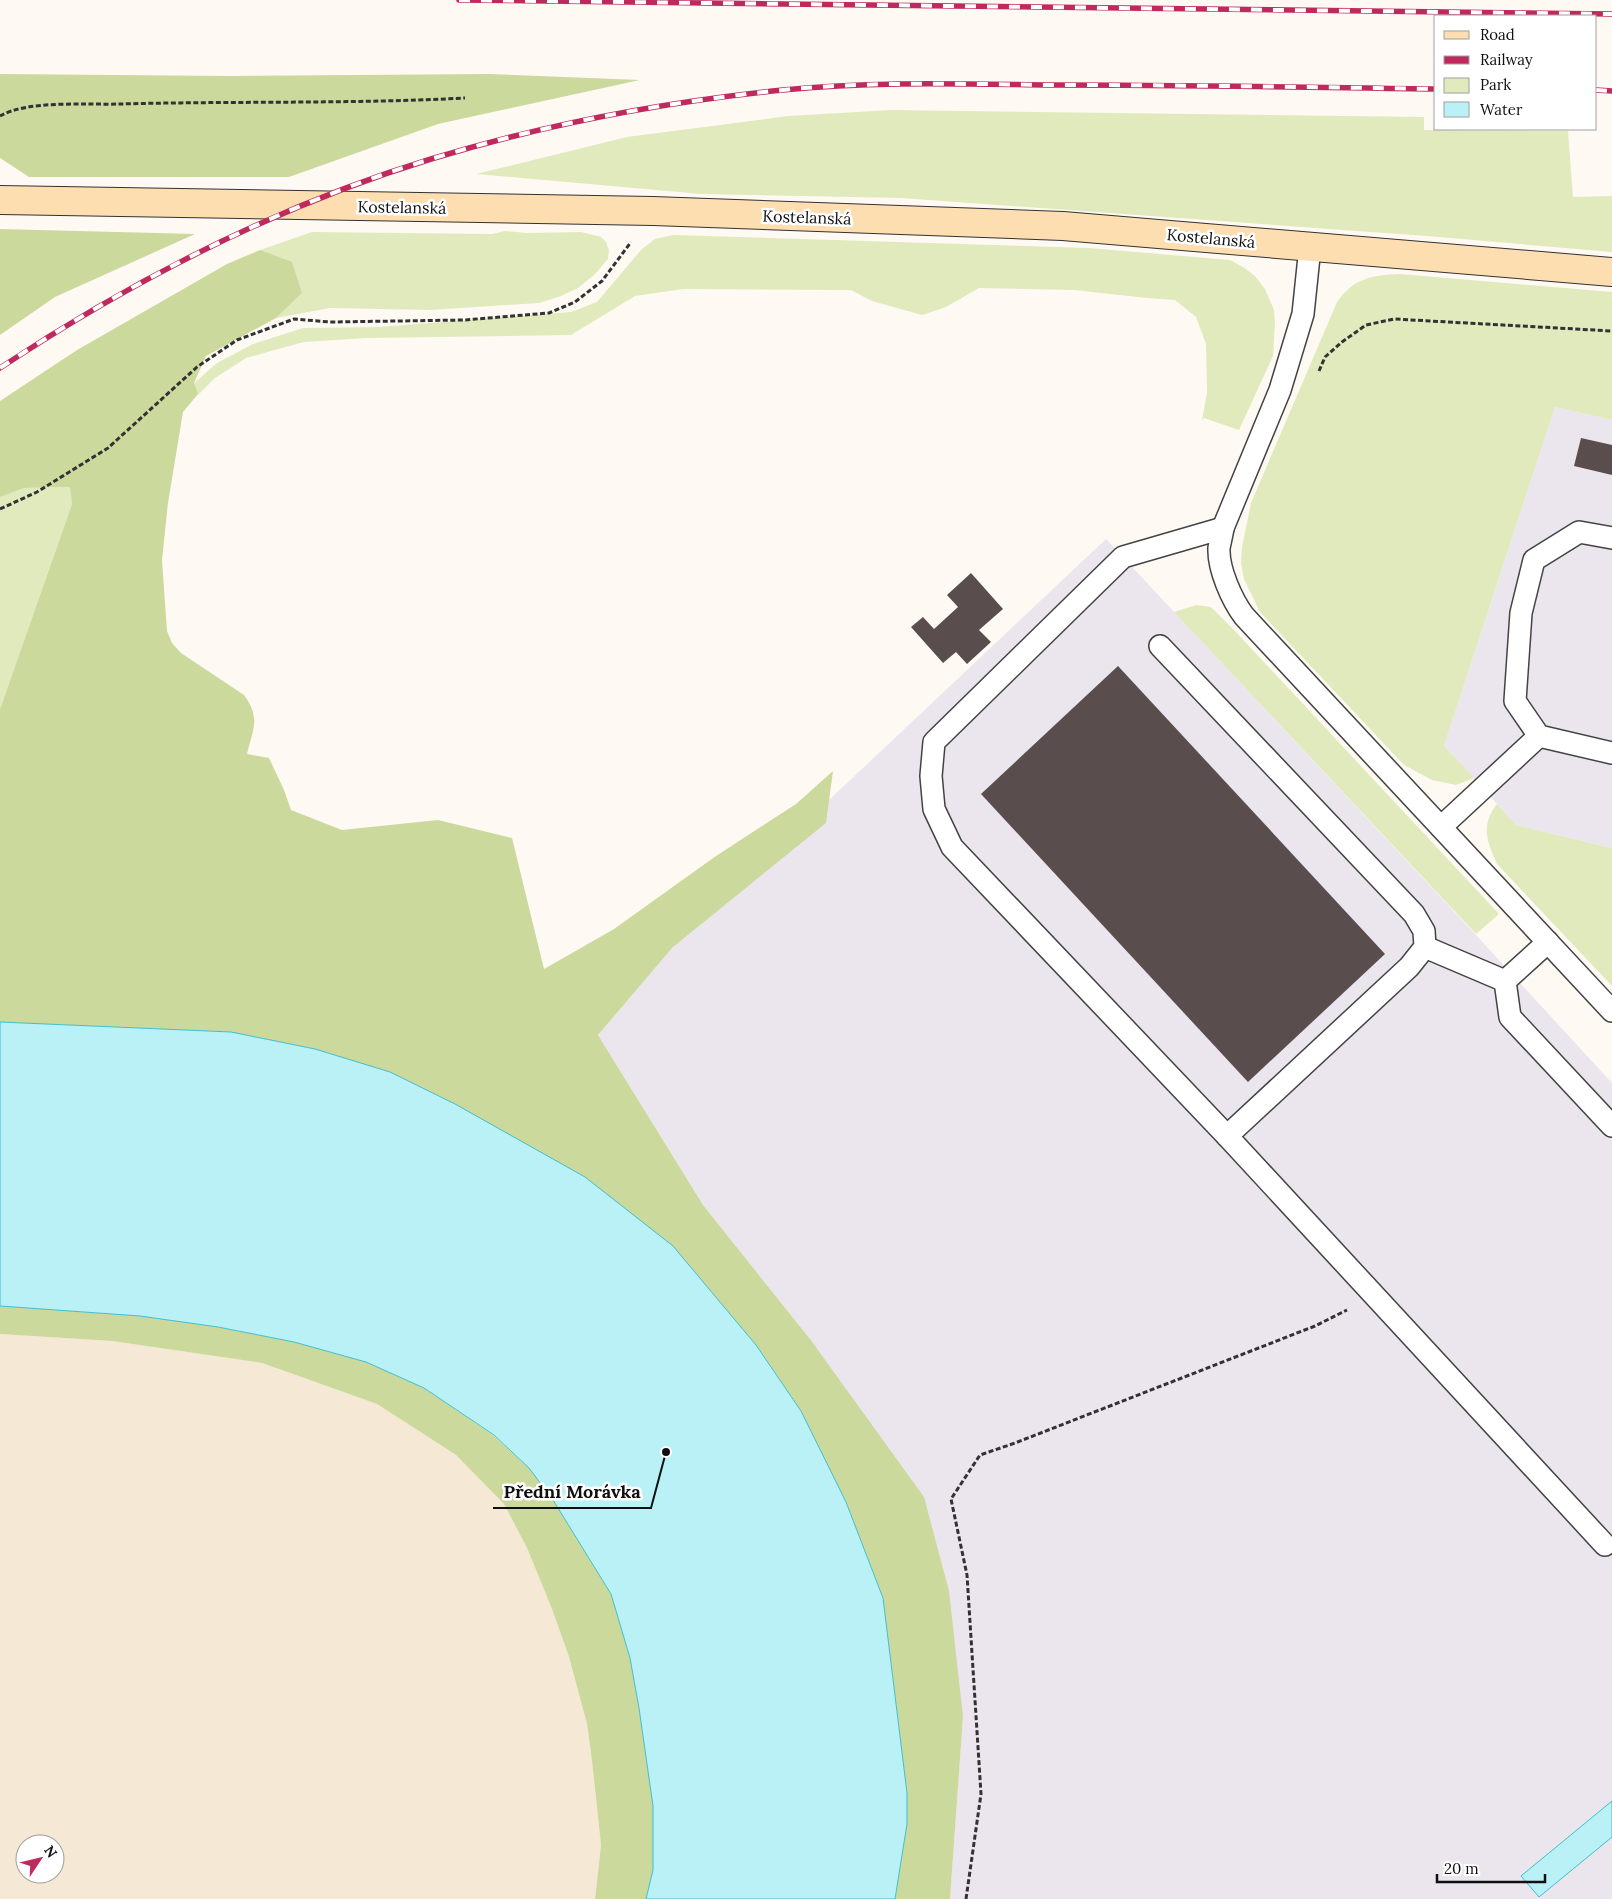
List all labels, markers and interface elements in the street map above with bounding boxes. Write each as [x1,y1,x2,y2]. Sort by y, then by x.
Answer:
legend [1434,15,1597,130]
text: Road [1480,25,1515,44]
text: Railway [1480,50,1533,69]
text: Park [1480,75,1511,94]
text: Water [1480,100,1523,119]
street label: Kostelanská [357,196,447,218]
street label: Kostelanská [762,205,852,229]
street label: Kostelanská [1166,224,1256,252]
callout: Přední Morávka [493,1475,651,1508]
text: Přední Morávka [503,1480,641,1503]
north arrow [15,1834,65,1884]
text: N [40,1842,61,1861]
scale bar [1437,1852,1544,1884]
text: 20 m [1444,1859,1479,1878]

